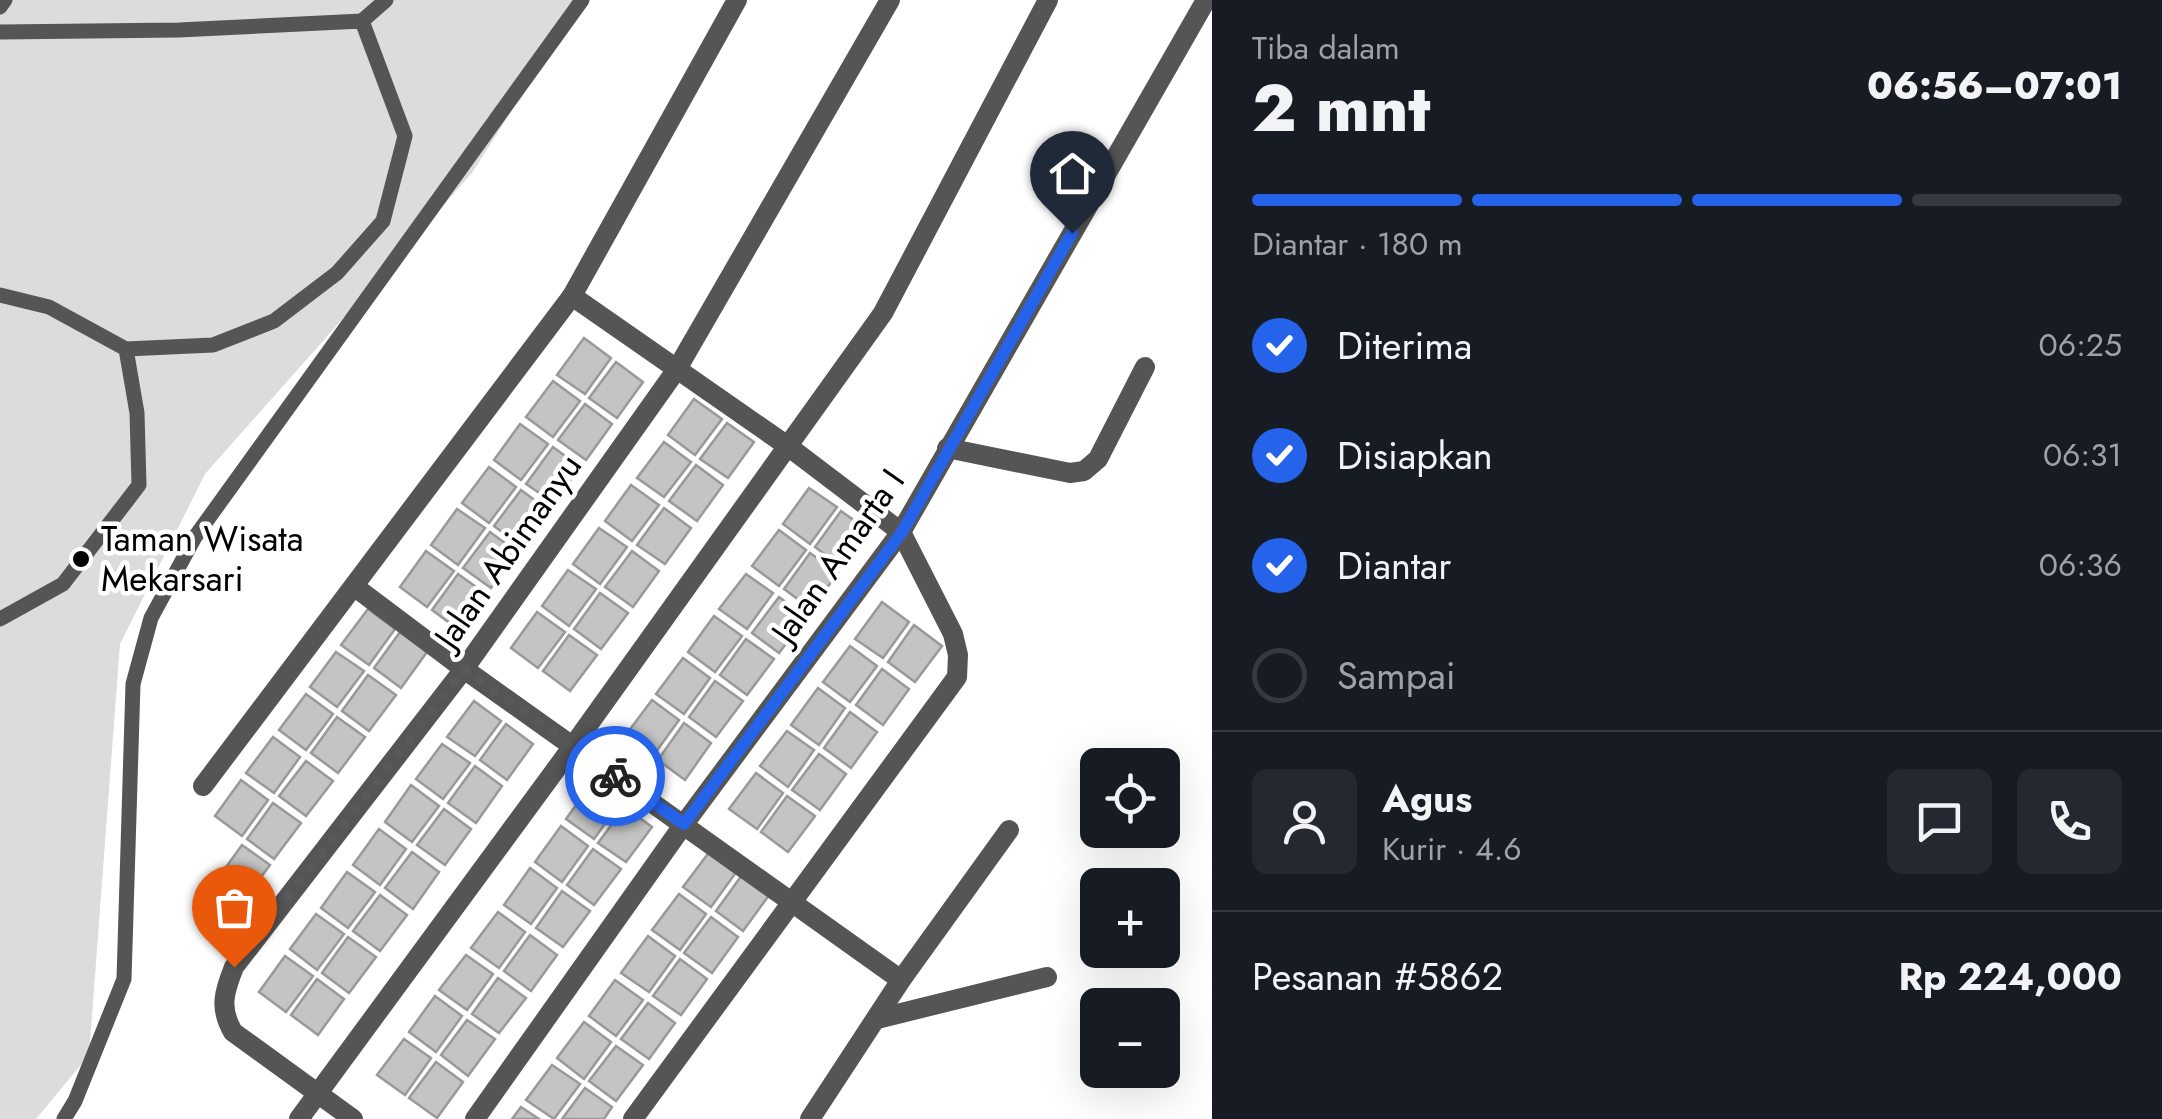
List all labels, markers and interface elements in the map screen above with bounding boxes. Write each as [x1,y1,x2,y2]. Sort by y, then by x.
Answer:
text: Tiba dalam [1252,25,1400,71]
text: 06:56–07:01 [1867,58,2122,113]
text: 2 mnt [1252,61,1430,155]
pin [1030,131,1115,234]
icon: home [1045,146,1100,201]
text: Diantar · 180 m [1252,221,1463,267]
icon: check [1252,318,1307,373]
text: Diterima [1337,318,1472,373]
text: 06:25 [2039,322,2122,368]
icon: check [1252,428,1307,483]
text: Disiapkan [1337,428,1493,483]
text: 06:31 [2043,432,2122,478]
street label: Jalan Abimanyu [420,444,594,662]
street label: Jalan Amarta I [757,459,917,657]
place label: Taman Wisata Mekarsari [101,514,304,604]
icon: check [1252,538,1307,593]
text: Diantar [1337,538,1451,593]
text: 06:36 [2039,542,2122,588]
marker: Taman Wisata Mekarsari [70,548,92,570]
text: Sampai [1337,648,1456,703]
courier [565,726,665,826]
map controls [1080,748,1180,1088]
button: locate [1080,748,1180,848]
icon: bike [588,749,643,804]
button: person [1252,769,1357,874]
button: chat [1887,769,1992,874]
button: phone [2017,769,2122,874]
text: Agus [1382,771,1472,826]
text: Kurir · 4.6 [1382,826,1522,872]
pin [192,865,277,968]
button: + [1080,868,1180,968]
icon: bag [207,880,262,935]
text: Pesanan #5862 [1252,949,1503,1004]
text: Rp 224,000 [1898,949,2122,1004]
button: − [1080,988,1180,1088]

